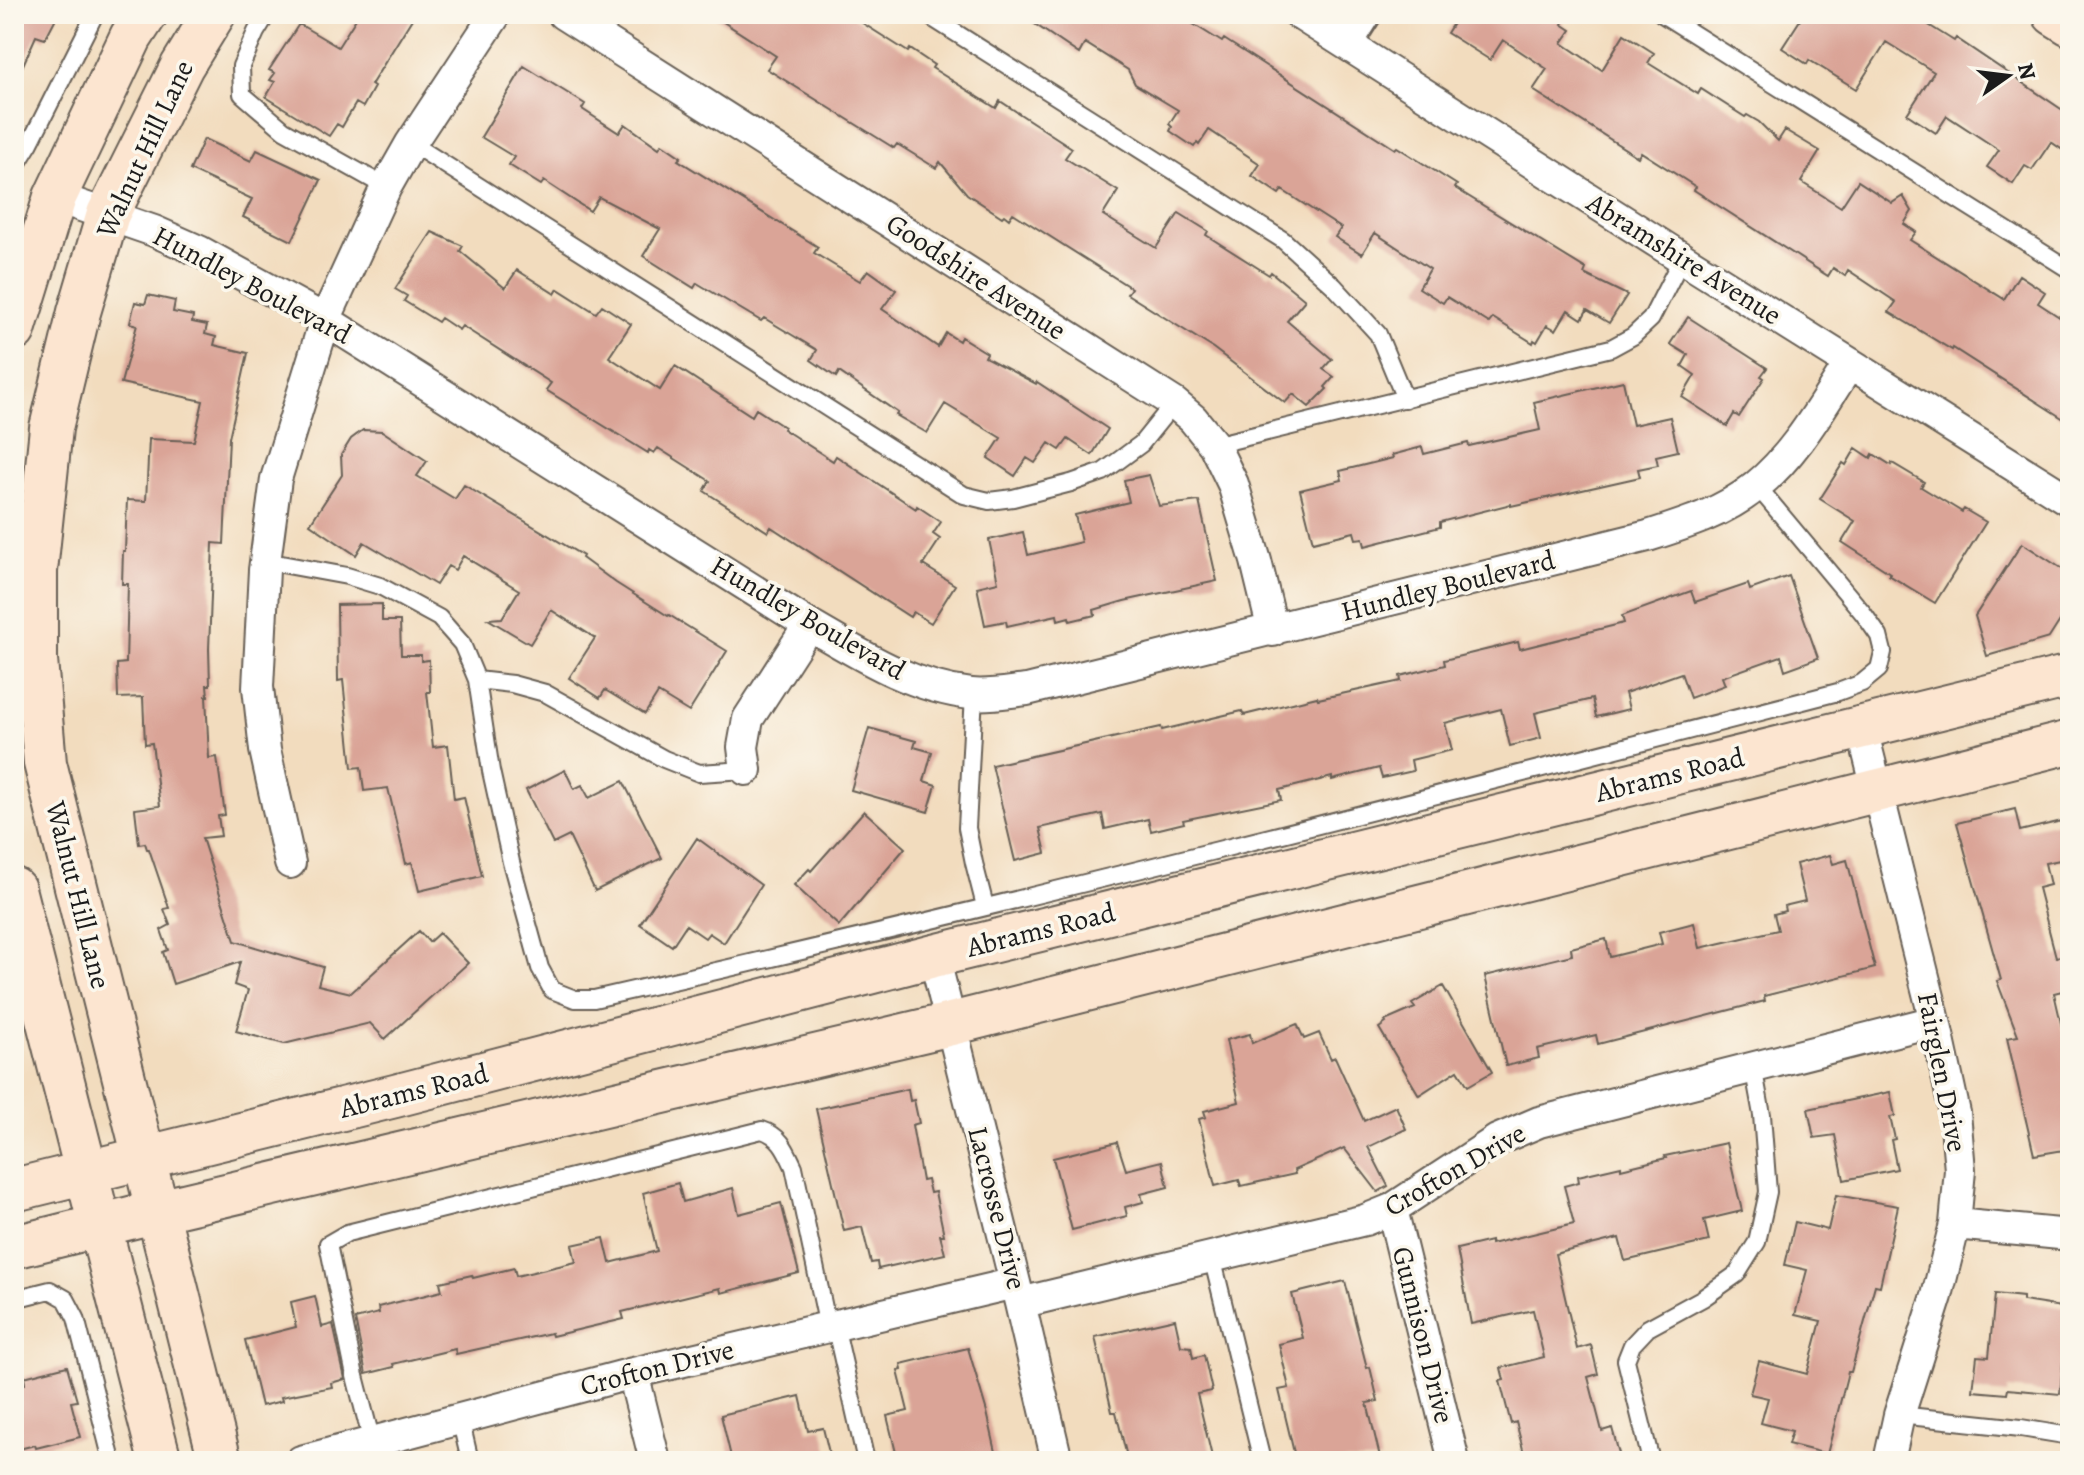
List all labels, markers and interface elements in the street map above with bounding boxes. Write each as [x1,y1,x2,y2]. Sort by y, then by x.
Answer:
north arrow [1968,36,2048,116]
street label: Walnut Hill Lane [87,54,203,245]
text: N [2010,60,2043,83]
street label: Abramshire Avenue [1579,183,1789,334]
street label: Goodshire Avenue [879,205,1073,349]
street label: Hundley Boulevard [146,217,359,354]
street label: Hundley Boulevard [1337,541,1560,631]
street label: Hundley Boulevard [703,547,913,690]
street label: Abrams Road [1591,738,1749,812]
street label: Walnut Hill Lane [36,796,120,993]
street label: Abrams Road [962,893,1120,967]
street label: Fairglen Drive [1908,989,1976,1155]
street label: Abrams Road [335,1054,493,1128]
street label: Crofton Drive [1377,1114,1533,1226]
street label: Lacrosse Drive [958,1122,1036,1294]
street label: Gunnison Drive [1383,1243,1463,1427]
street label: Crofton Drive [576,1331,738,1405]

